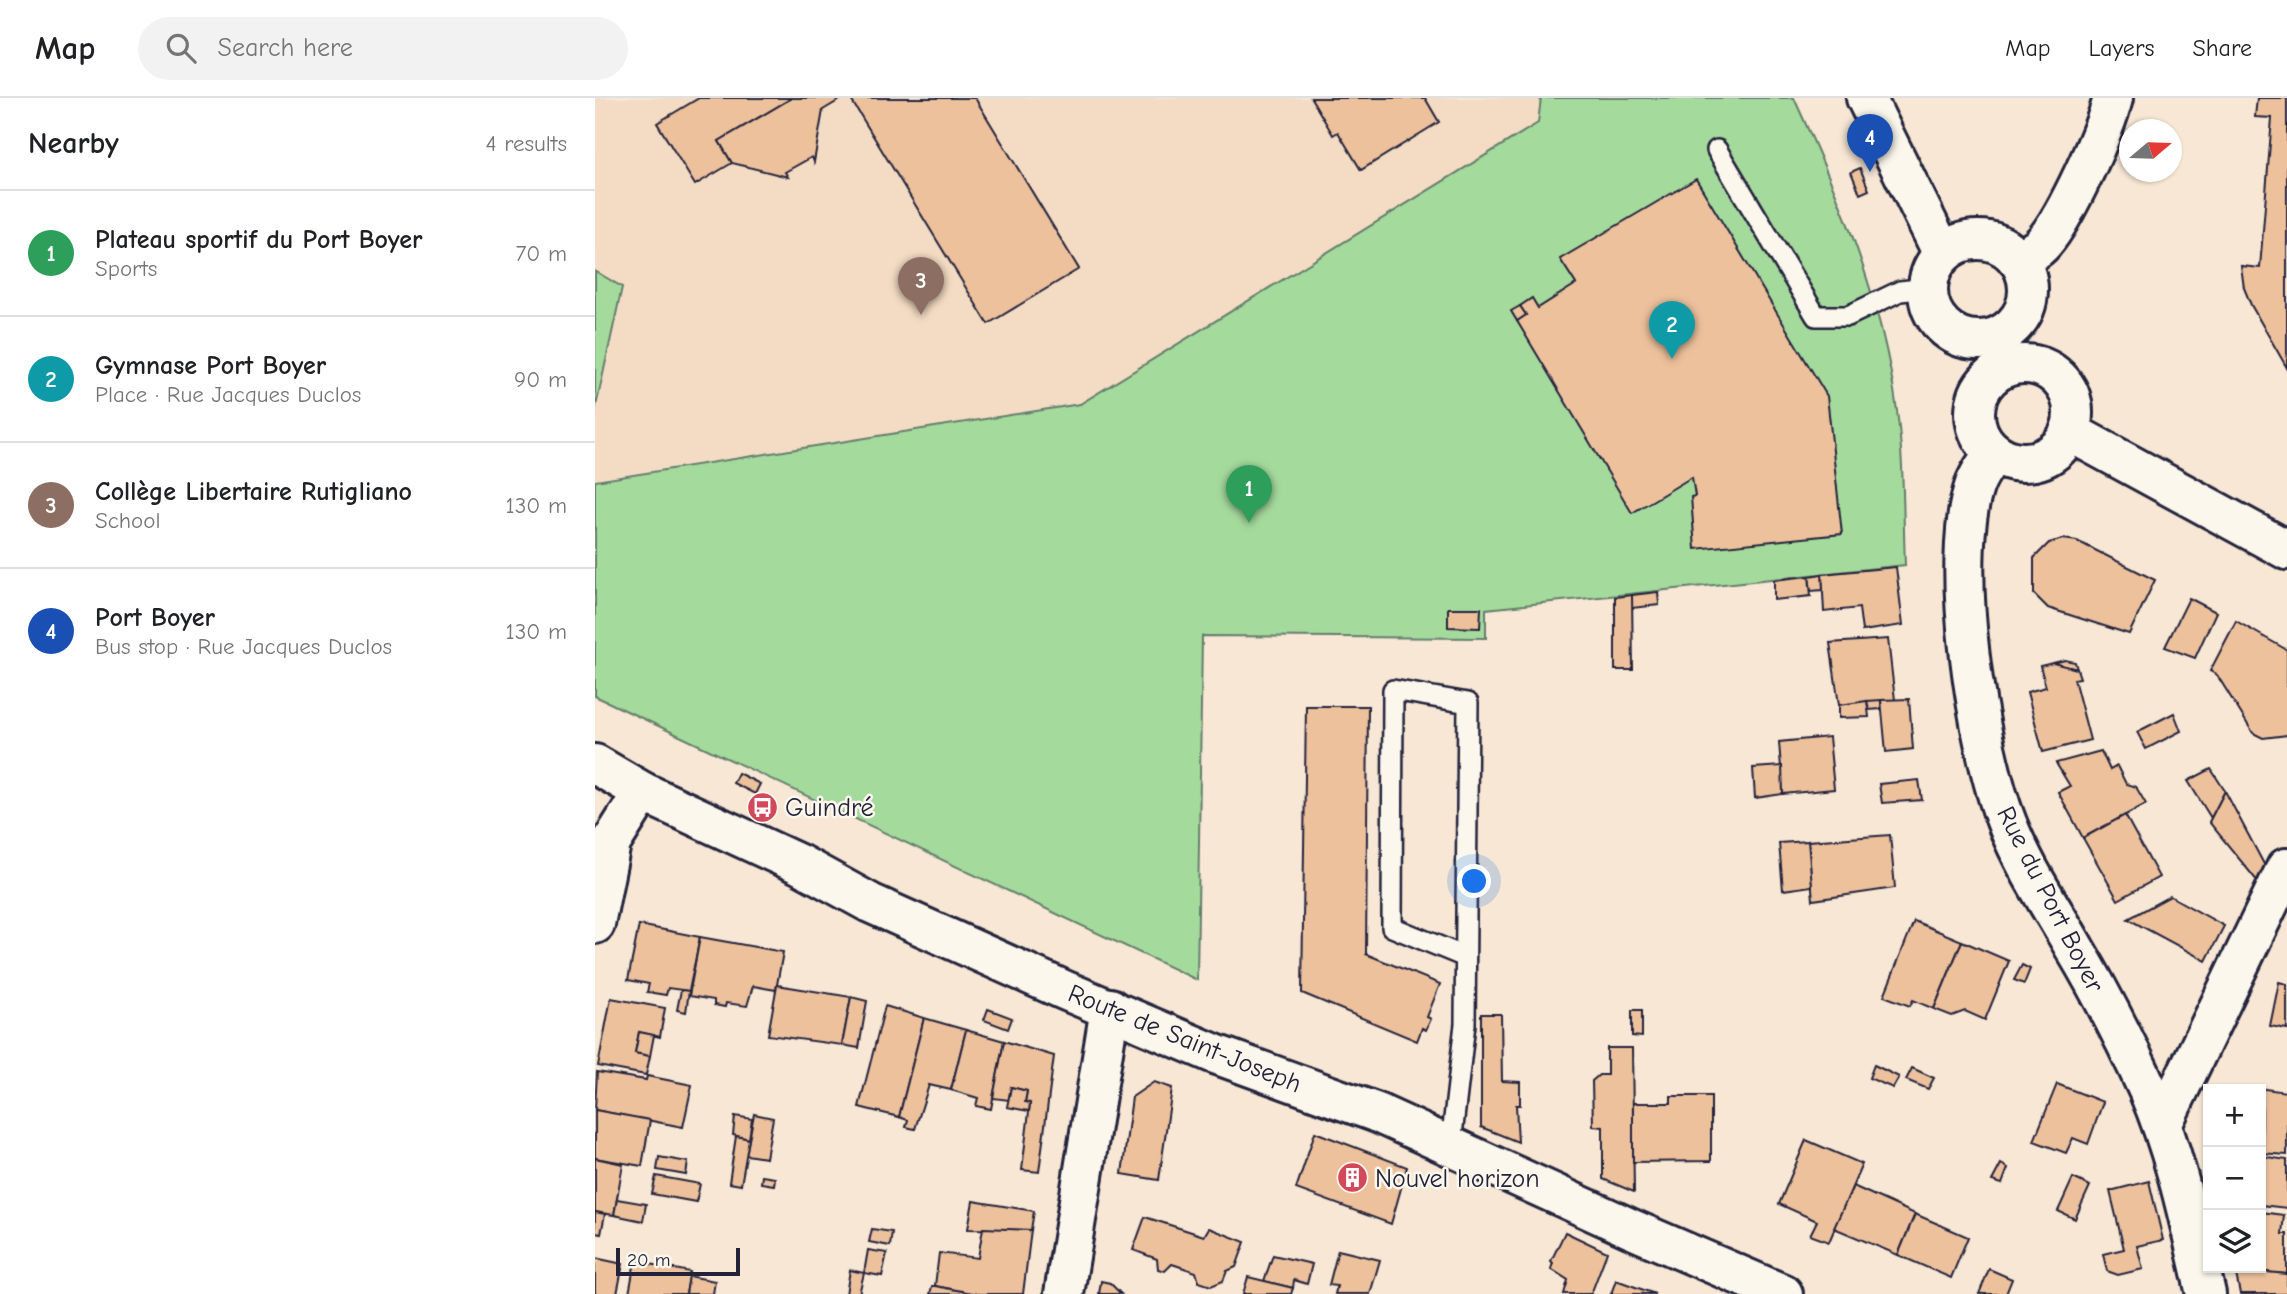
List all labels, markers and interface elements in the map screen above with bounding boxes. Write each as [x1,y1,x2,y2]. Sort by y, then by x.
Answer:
search box [138,17,628,80]
text: Map [35,29,96,67]
icon: search [162,29,200,67]
text: Search here [218,33,353,63]
text: Map [2005,34,2051,62]
text: Layers [2089,34,2154,62]
text: Share [2192,34,2252,62]
pin: 4 [1847,114,1893,172]
north arrow [2119,119,2182,182]
text: Nearby [28,126,119,161]
text: 4 results [485,130,567,157]
text: Plateau sportif du Port Boyer [95,225,422,255]
text: 1 [46,240,56,267]
text: 70 m [515,240,567,267]
text: Sports [95,255,157,282]
pin: 3 [898,257,944,315]
pin: 2 [1649,301,1695,359]
text: Gymnase Port Boyer [95,351,326,381]
text: 2 [45,366,57,393]
text: 90 m [514,366,567,393]
text: Place · Rue Jacques Duclos [95,381,361,408]
pin: 1 [1226,465,1272,523]
text: Collège Libertaire Rutigliano [95,477,412,507]
text: 3 [45,492,57,519]
text: 130 m [506,492,567,519]
text: School [95,507,160,534]
text: Port Boyer [95,603,215,633]
text: 4 [46,618,56,645]
text: 130 m [506,618,567,645]
text: Bus stop · Rue Jacques Duclos [95,633,392,660]
bus stop icon: Guindré [745,790,779,824]
place label: Guindré [785,793,874,823]
street label: Rue du Port Boyer [1990,802,2110,998]
your location [1457,864,1491,898]
street label: Route de Saint-Joseph [1064,978,1306,1099]
map controls [2203,1084,2266,1273]
button: + [2203,1084,2266,1147]
button: − [2203,1147,2266,1210]
building icon: Nouvel horizon [1335,1161,1369,1195]
place label: Nouvel horizon [1375,1164,1540,1194]
button: layers [2203,1210,2266,1273]
scale bar [616,1245,740,1277]
text: 20 m [627,1249,671,1271]

